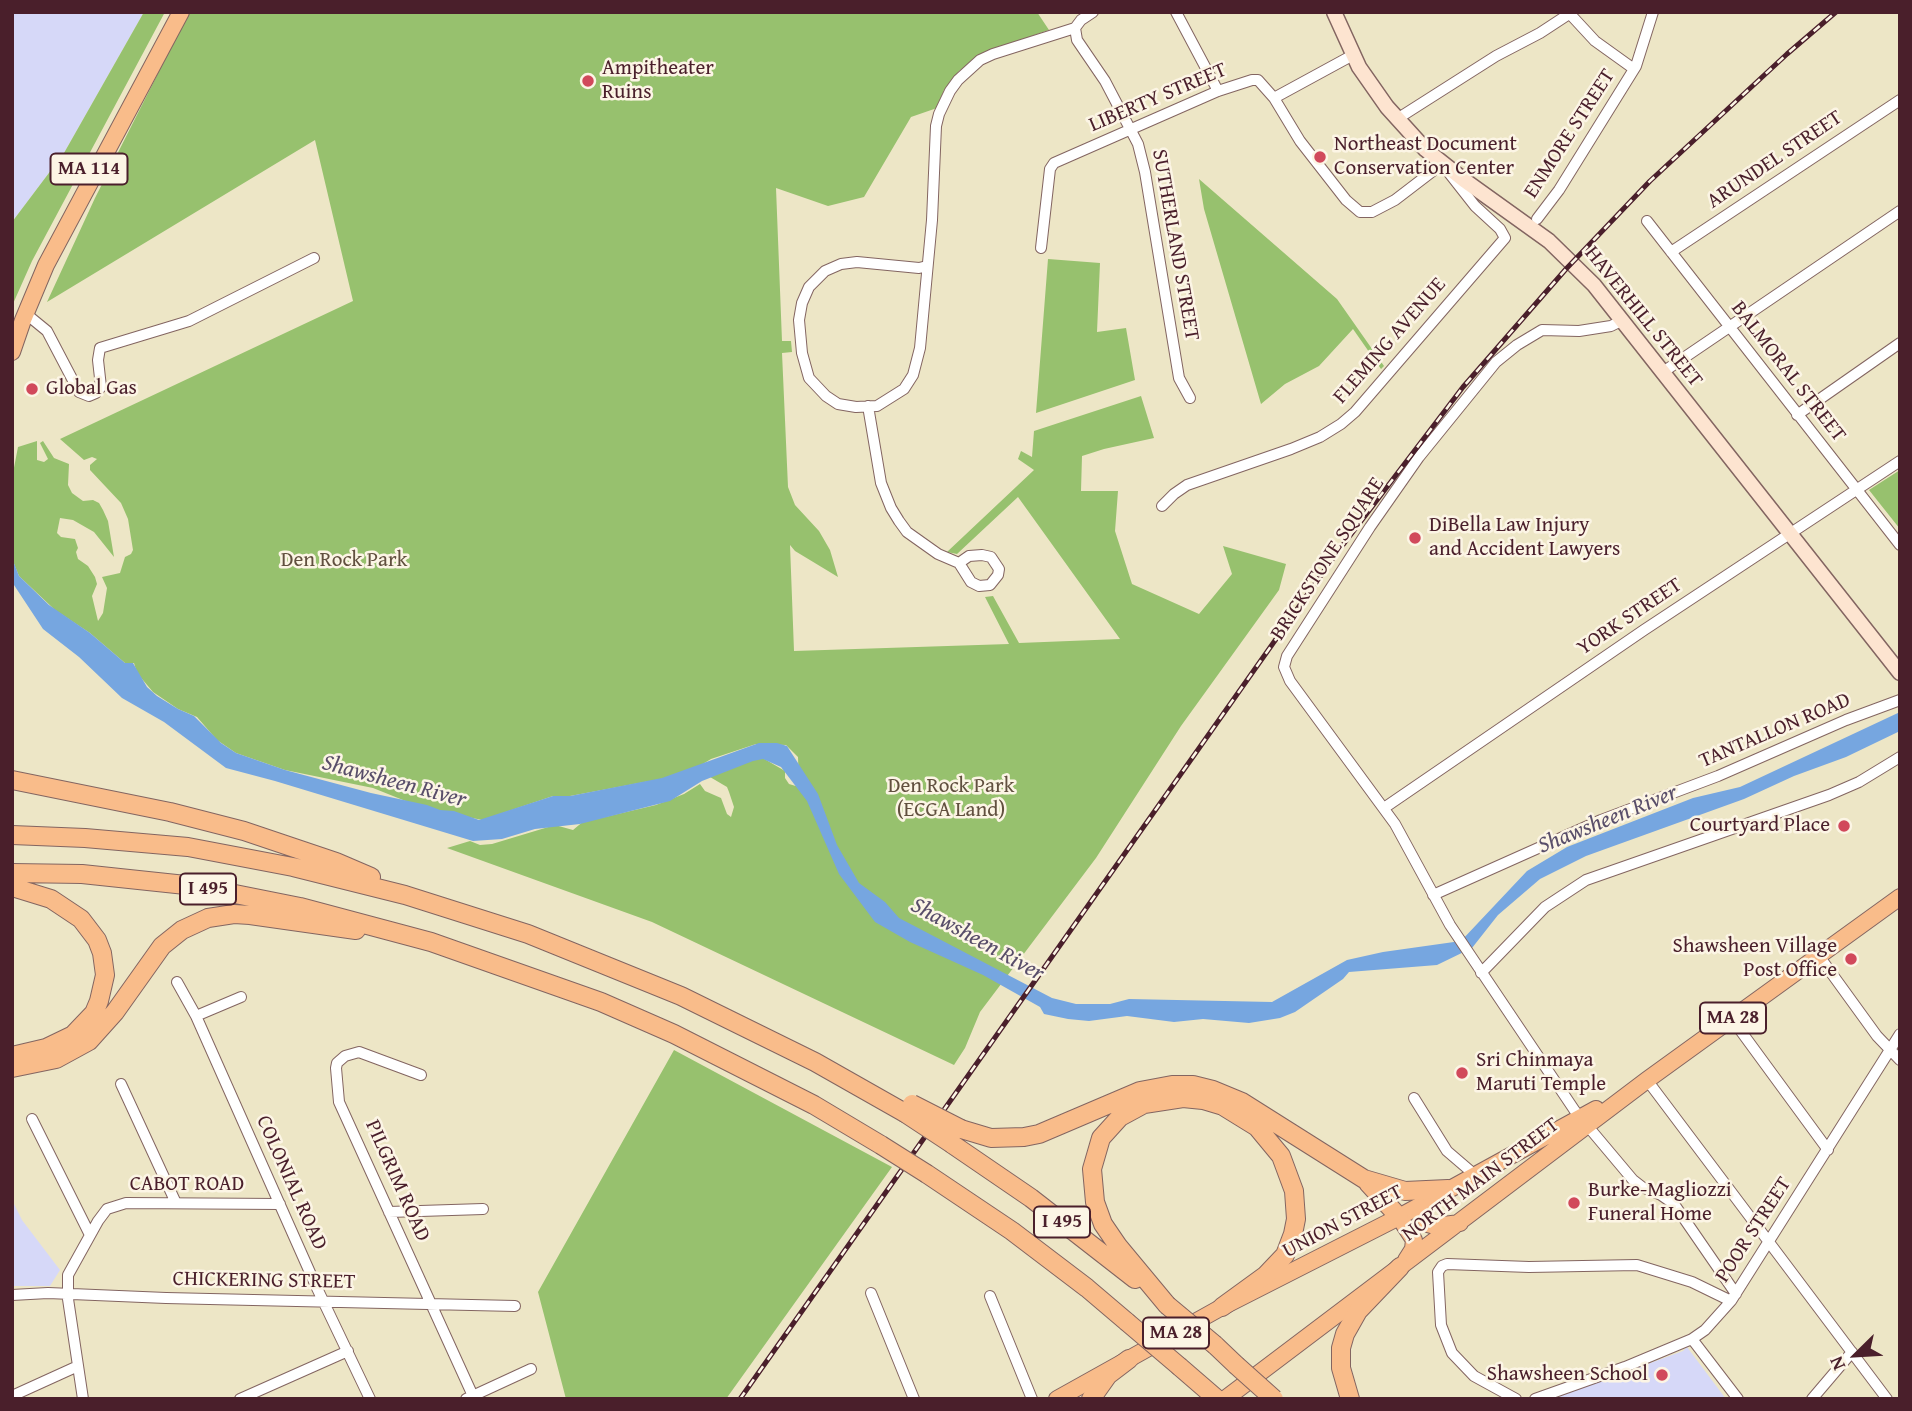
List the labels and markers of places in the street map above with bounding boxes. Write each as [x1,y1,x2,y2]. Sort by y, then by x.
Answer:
place label: Ampitheater Ruins [602,56,714,106]
marker: Ampitheater Ruins [580,73,596,89]
place label: Northeast Document Conservation Center [1334,132,1517,182]
marker: Northeast Document Conservation Center [1312,149,1328,165]
place label: Global Gas [46,376,137,402]
marker: Global Gas [24,381,40,397]
place label: DiBella Law Injury and Accident Lawyers [1429,513,1620,563]
marker: DiBella Law Injury and Accident Lawyers [1407,530,1423,546]
place label: Courtyard Place [1690,813,1830,839]
marker: Courtyard Place [1836,818,1852,834]
place label: Shawsheen Village Post Office [1673,934,1837,984]
marker: Shawsheen Village Post Office [1843,951,1859,967]
place label: Sri Chinmaya Maruti Temple [1476,1048,1606,1098]
marker: Sri Chinmaya Maruti Temple [1454,1065,1470,1081]
place label: Burke-Magliozzi Funeral Home [1588,1178,1732,1228]
marker: Burke-Magliozzi Funeral Home [1566,1195,1582,1211]
place label: Shawsheen School [1487,1362,1648,1388]
marker: Shawsheen School [1654,1367,1670,1383]

